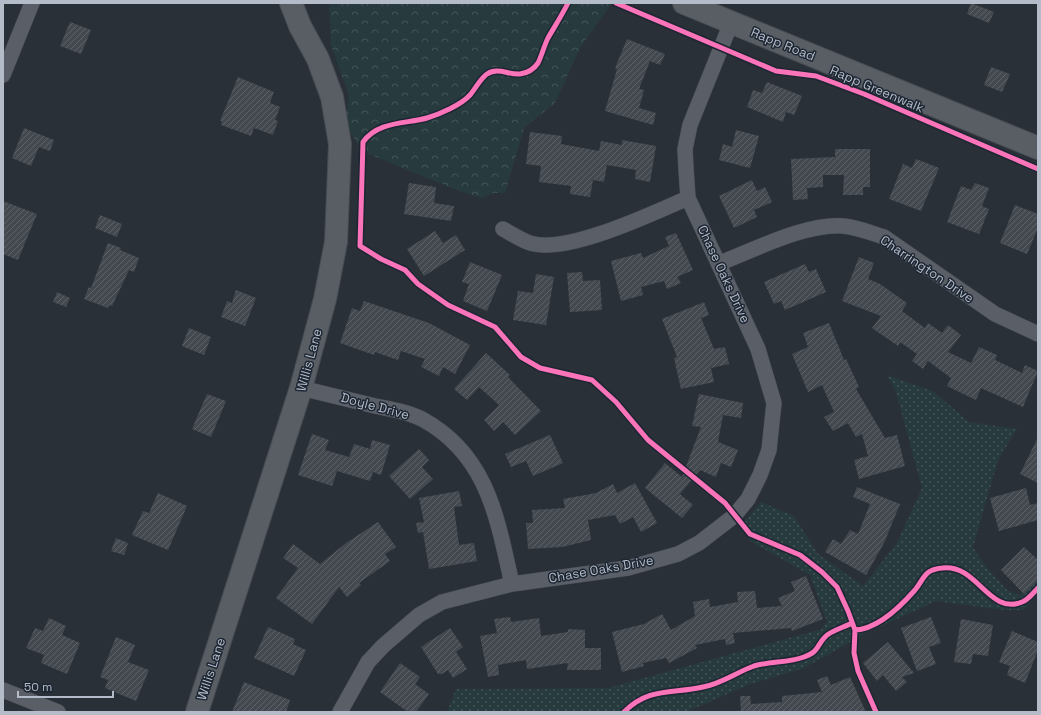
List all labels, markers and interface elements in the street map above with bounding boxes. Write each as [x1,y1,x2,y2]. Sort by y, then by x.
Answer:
street label: Rapp Road [748,23,818,65]
street label: Rapp Greenwalk [828,62,926,116]
street label: Chase Oaks Drive [694,222,754,326]
street label: Charrington Drive [877,231,977,307]
street label: Willis Lane [292,327,326,393]
street label: Doyle Drive [339,389,411,423]
street label: Chase Oaks Drive [547,551,655,587]
street label: Willis Lane [193,636,229,702]
scale bar [18,673,113,699]
text: 50 m [24,679,52,695]

